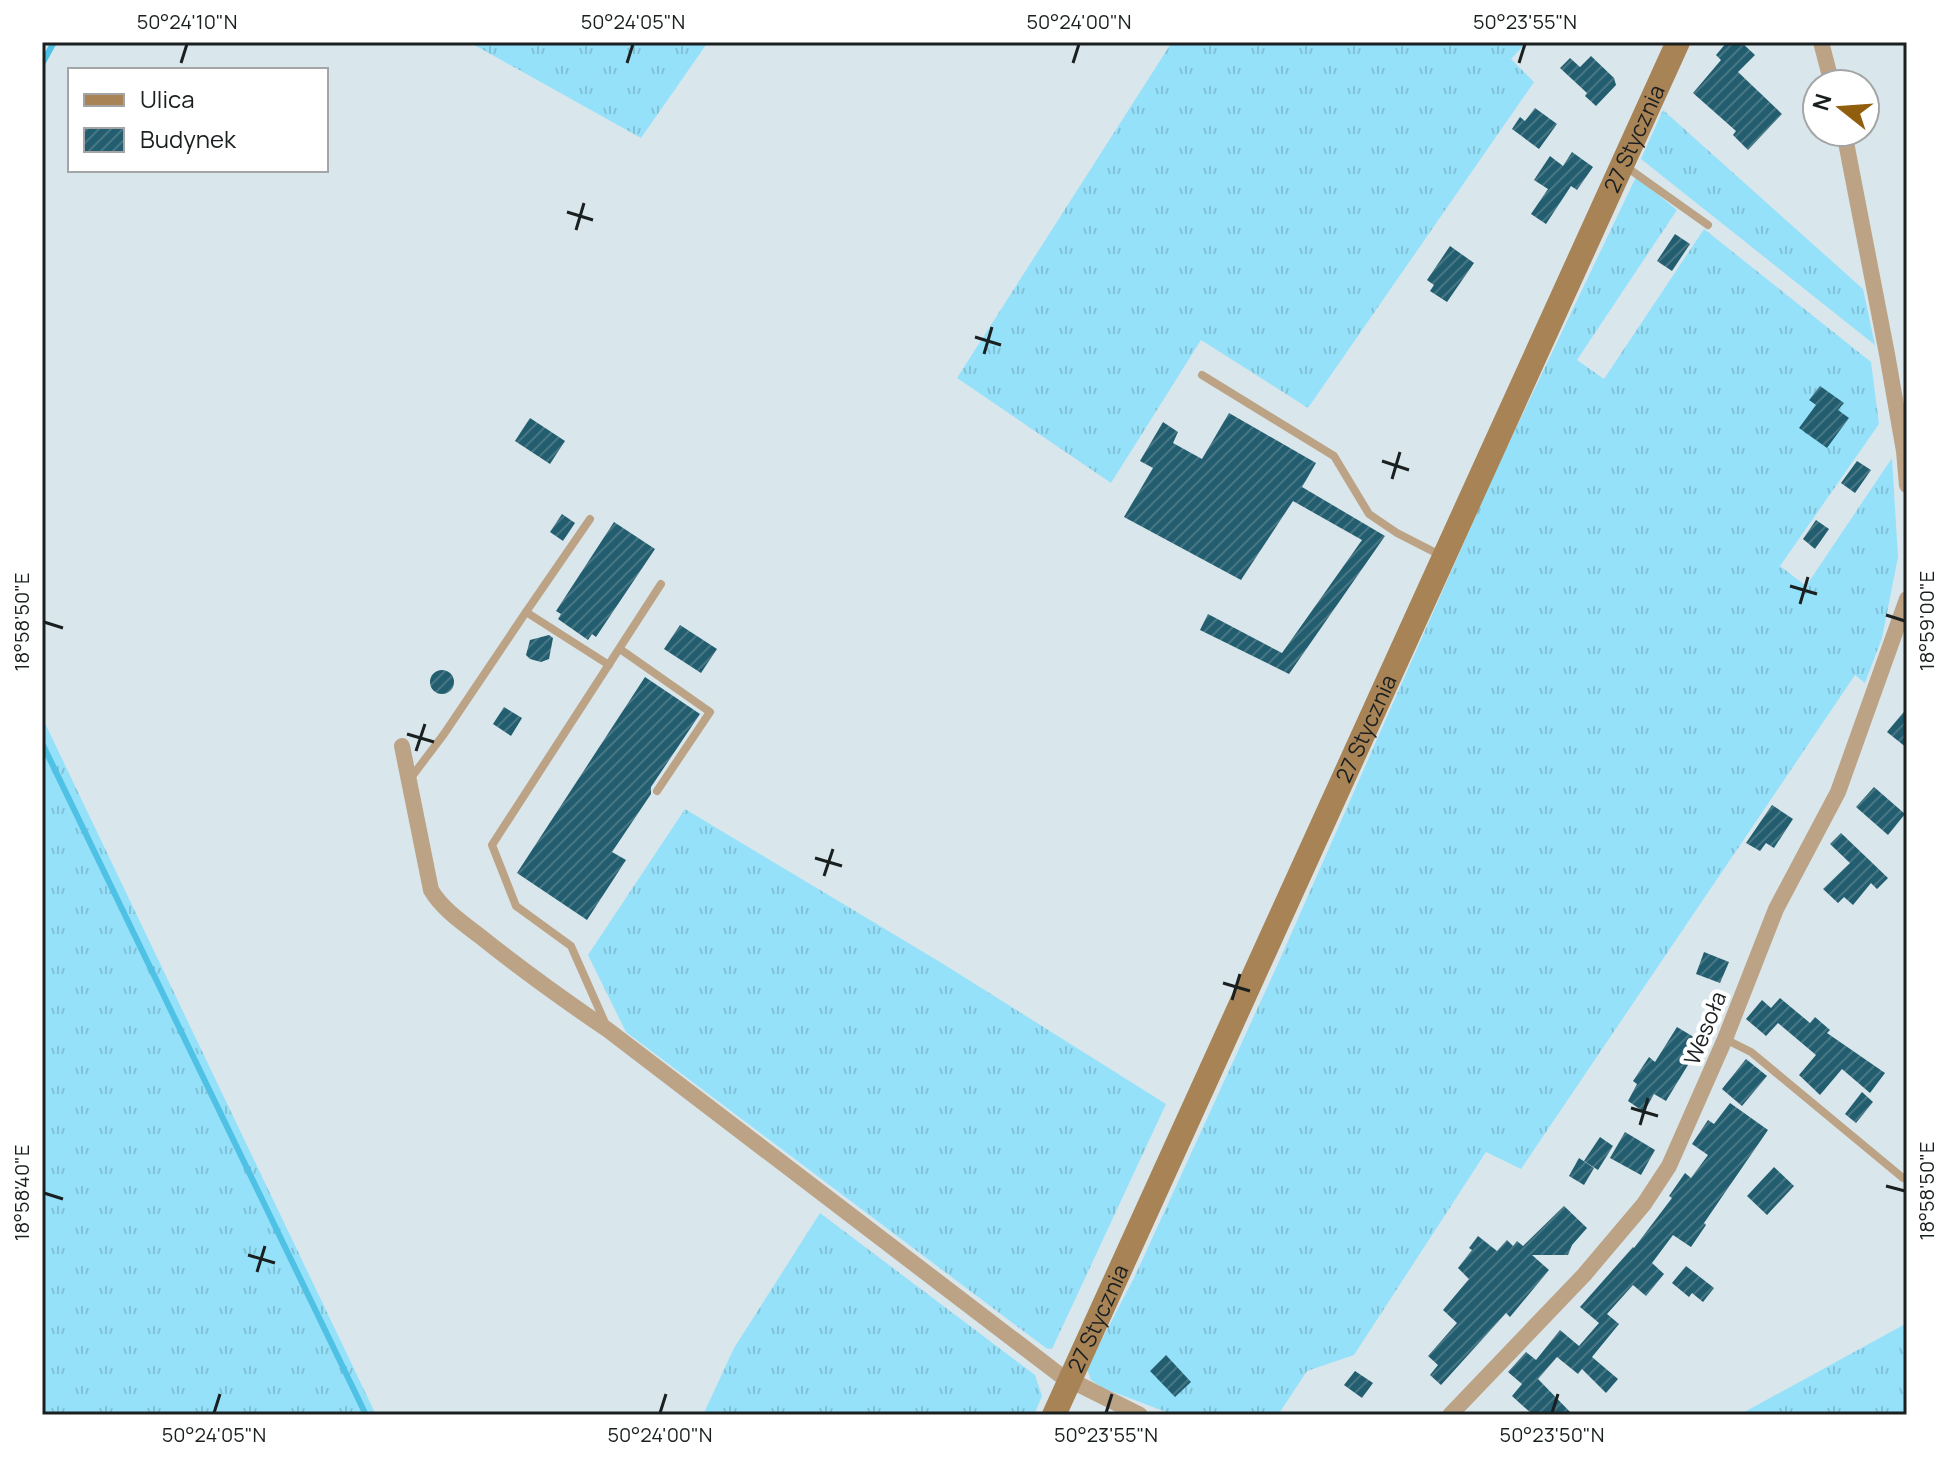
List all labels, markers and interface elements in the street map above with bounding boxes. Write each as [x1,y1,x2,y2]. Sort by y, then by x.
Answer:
text: 50°24'10"N [137,8,237,35]
text: 50°24'05"N [581,8,685,35]
text: 50°24'00"N [1026,8,1132,35]
text: 50°23'55"N [1473,8,1577,35]
legend [68,68,328,172]
north arrow [1801,68,1881,148]
street label: 27 Stycznia [1597,80,1672,197]
text: Ulica [140,82,195,115]
text: N [1805,90,1839,114]
text: Budynek [140,122,237,155]
text: 18°59'00"E [1913,571,1940,671]
text: 18°58'50"E [8,573,35,671]
street label: 27 Stycznia [1328,670,1404,787]
street label: Wesoła [1677,987,1733,1069]
text: 18°58'50"E [1913,1142,1940,1240]
text: 18°58'40"E [8,1145,35,1241]
street label: 27 Stycznia [1060,1260,1135,1377]
text: 50°24'05"N [162,1421,266,1448]
text: 50°24'00"N [607,1421,713,1448]
text: 50°23'55"N [1054,1421,1158,1448]
text: 50°23'50"N [1500,1421,1604,1448]

